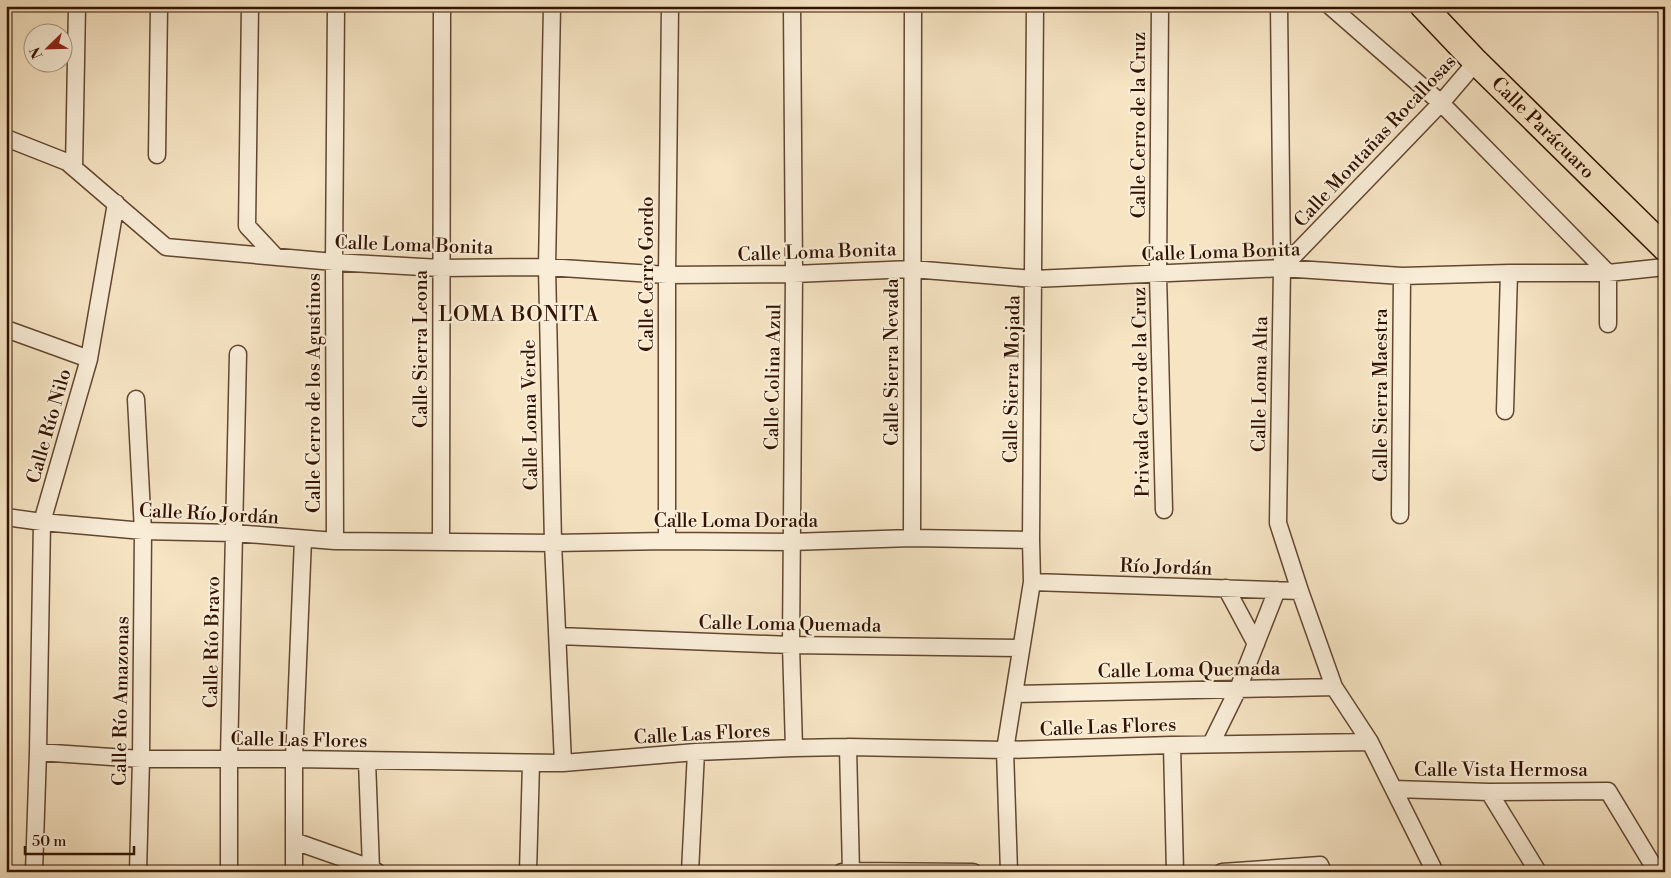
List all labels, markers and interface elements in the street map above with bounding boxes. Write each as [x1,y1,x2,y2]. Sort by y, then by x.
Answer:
north arrow [22,22,72,72]
street label: Calle Cerro de la Cruz [1127,32,1151,218]
text: N [27,44,47,61]
street label: Calle Montañas Rocallosas [1289,50,1461,232]
street label: Calle Parácuaro [1486,72,1600,184]
street label: Calle Cerro Gordo [635,196,659,352]
street label: Calle Loma Bonita [334,230,494,260]
street label: Calle Loma Bonita [737,237,897,267]
street label: Calle Loma Bonita [1141,237,1301,267]
street label: Calle Sierra Leona [409,269,433,428]
street label: Calle Cerro de los Agustinos [302,273,326,513]
street label: Calle Sierra Nevada [880,278,904,446]
street label: Privada Cerro de la Cruz [1127,287,1155,497]
street label: Calle Sierra Mojada [999,294,1025,463]
district label: LOMA BONITA [438,302,600,328]
street label: Calle Colina Azul [760,303,786,450]
street label: Calle Sierra Maestra [1369,308,1393,482]
street label: Calle Loma Alta [1247,315,1273,452]
street label: Calle Loma Verde [517,339,543,491]
street label: Calle Río Nilo [21,366,77,486]
street label: Calle Río Jordán [138,498,280,530]
street label: Calle Loma Dorada [654,509,819,533]
street label: Río Jordán [1119,553,1213,581]
street label: Calle Río Bravo [199,576,225,708]
street label: Calle Loma Quemada [698,610,882,638]
street label: Calle Río Amazonas [108,616,134,786]
street label: Calle Loma Quemada [1097,656,1281,684]
street label: Calle Las Flores [1039,713,1177,741]
street label: Calle Las Flores [633,718,771,750]
street label: Calle Las Flores [230,727,368,753]
street label: Calle Vista Hermosa [1414,758,1588,782]
scale bar [25,823,134,855]
text: 50 m [32,832,66,851]

